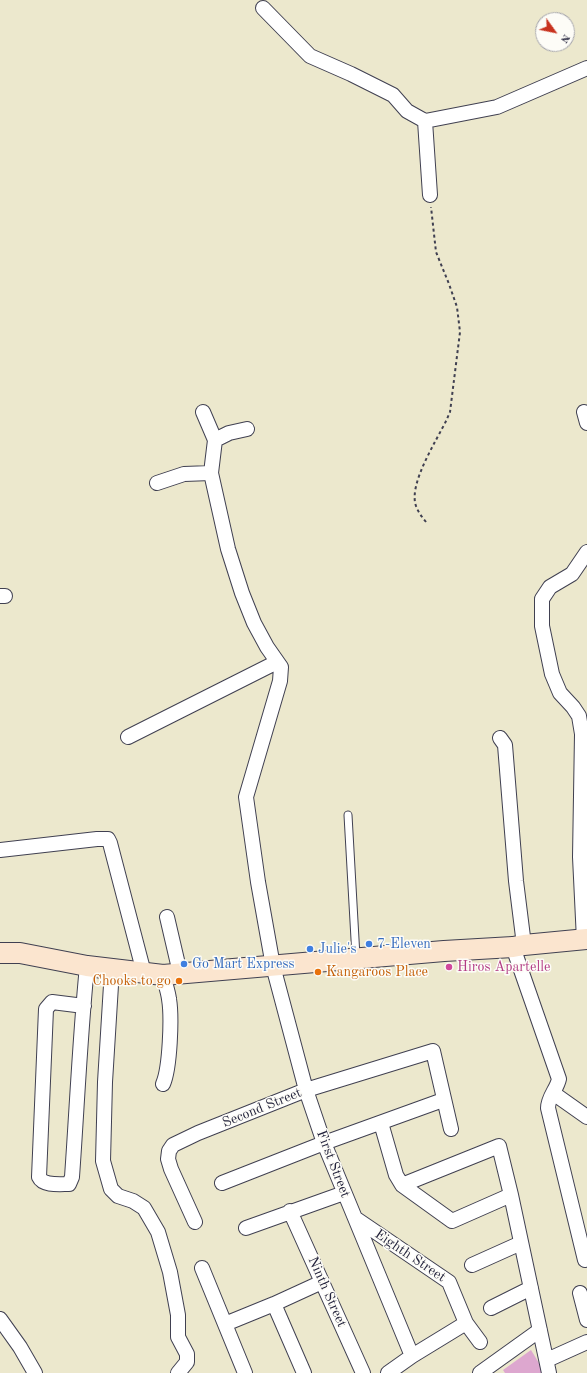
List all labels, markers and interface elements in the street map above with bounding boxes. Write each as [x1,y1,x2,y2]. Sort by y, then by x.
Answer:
north arrow [535,12,575,52]
text: N [558,32,572,45]
place label: 7-Eleven [377,936,431,952]
marker: 7-Eleven [364,939,374,949]
place label: Julie's [318,941,356,957]
marker: Julie's [305,944,315,954]
place label: Go Mart Express [192,956,295,972]
marker: Go Mart Express [179,959,189,969]
place label: Hiros Apartelle [457,959,550,975]
marker: Hiros Apartelle [444,962,454,972]
place label: Kangaroos Place [326,964,428,980]
marker: Kangaroos Place [313,967,323,977]
place label: Chooks to go [93,973,171,989]
marker: Chooks to go [174,976,184,986]
street label: Second Street [220,1084,304,1132]
street label: First Street [312,1128,354,1200]
street label: Eighth Street [371,1226,449,1286]
street label: Ninth Street [304,1254,350,1330]

